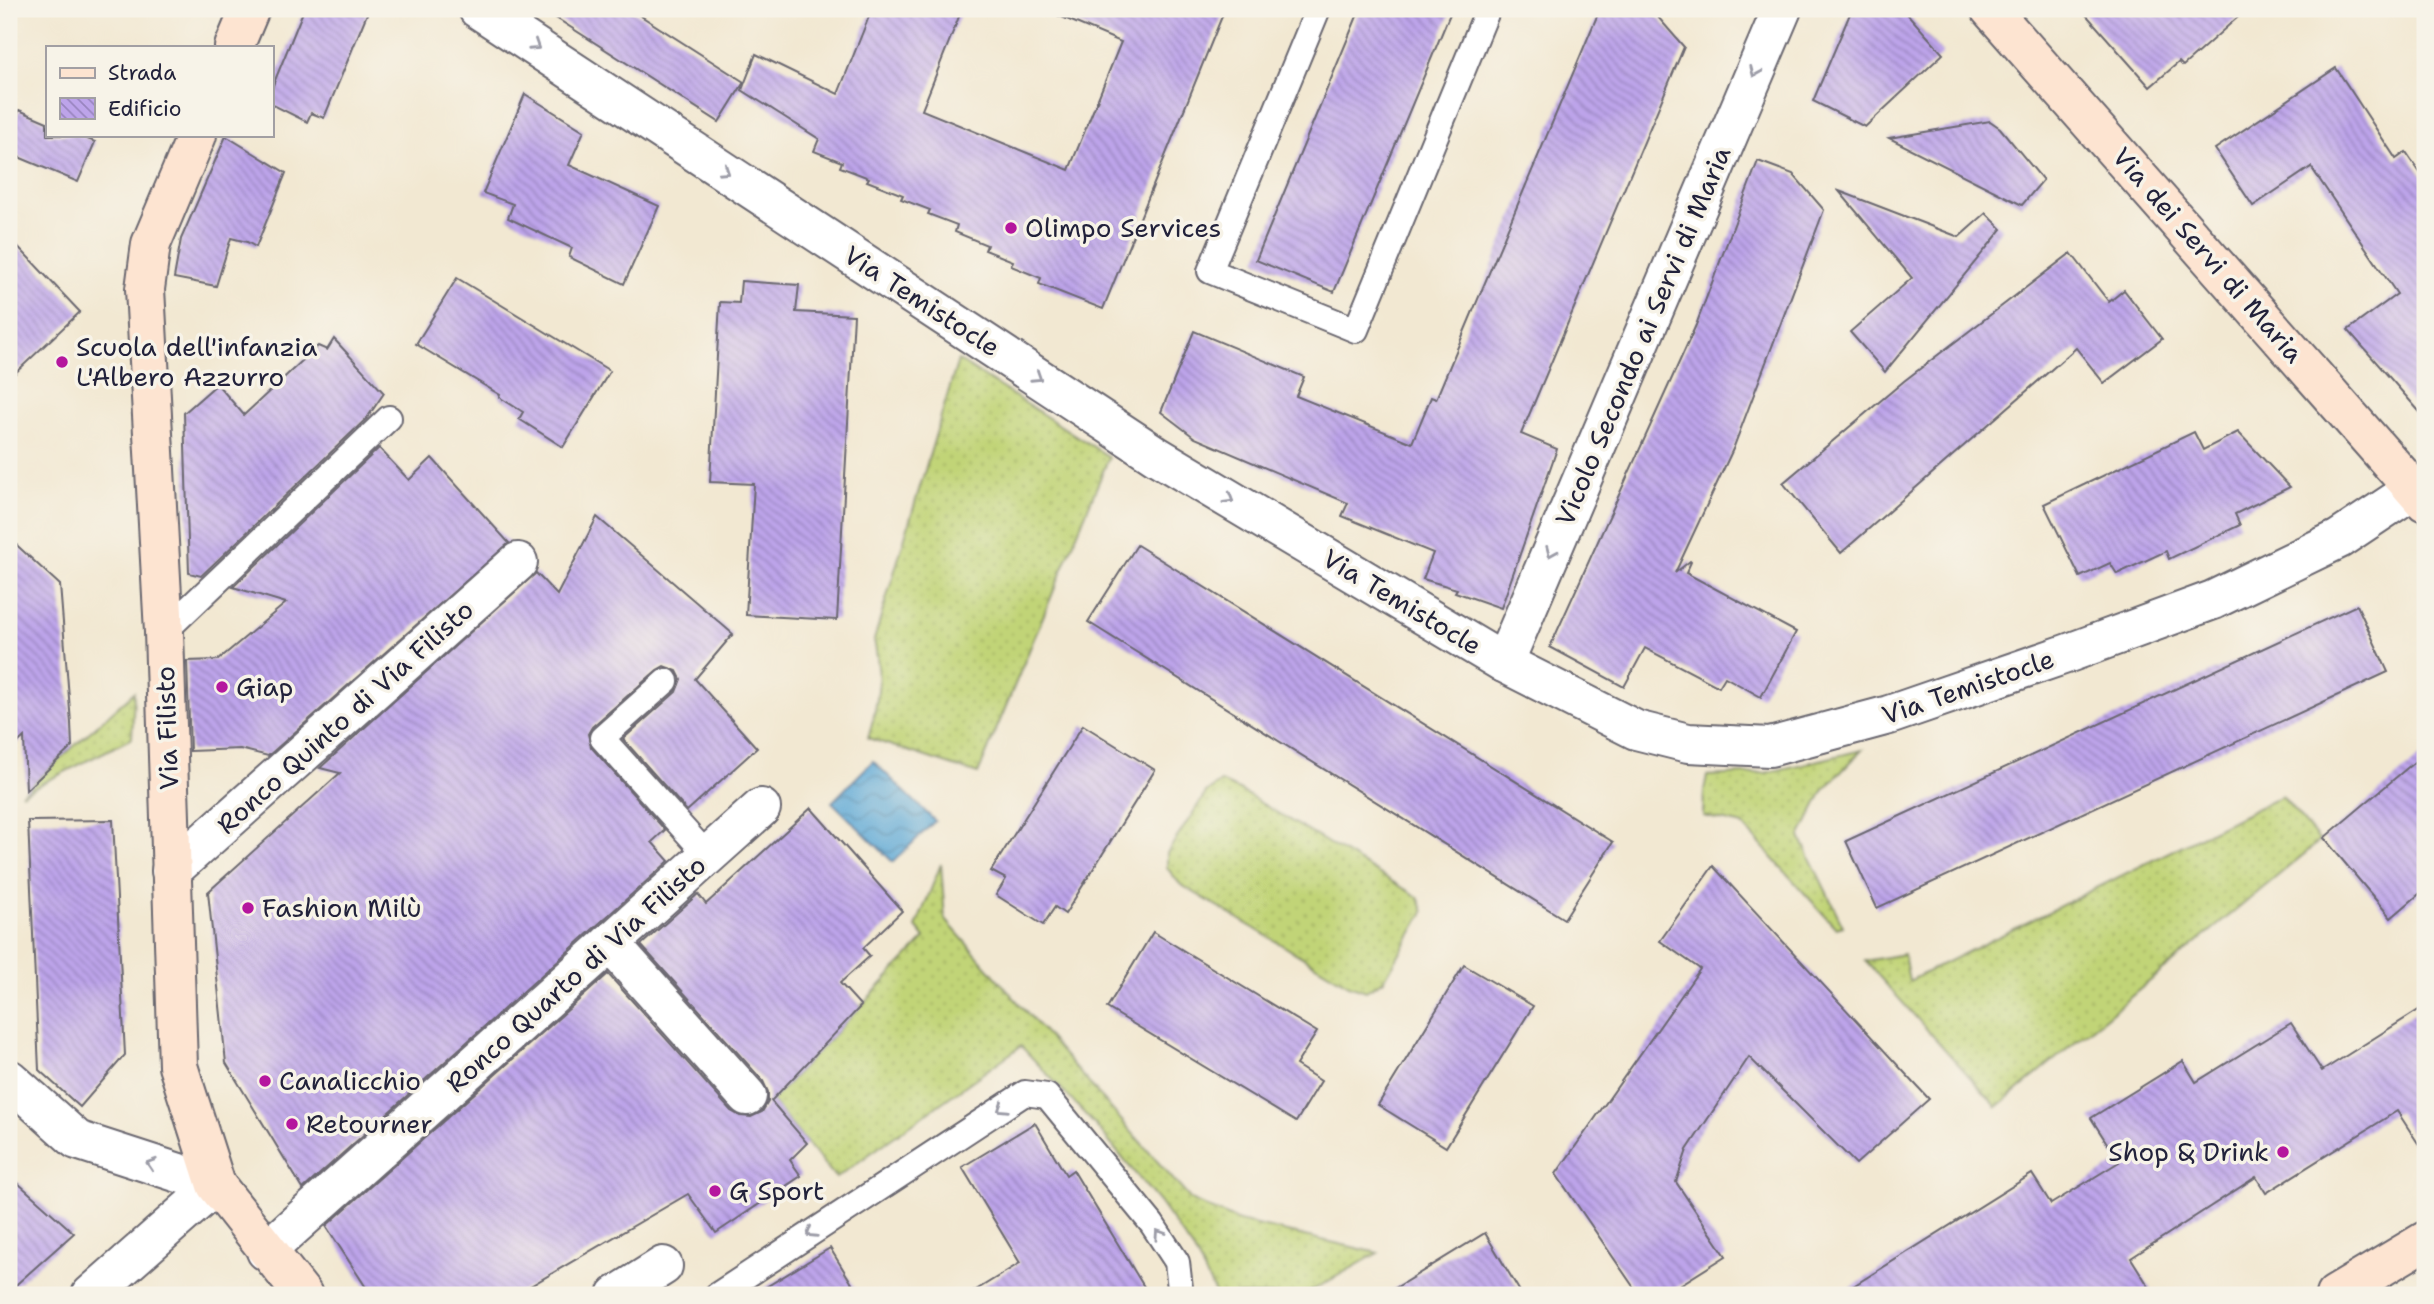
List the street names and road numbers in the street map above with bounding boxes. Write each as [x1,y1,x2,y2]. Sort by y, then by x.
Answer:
street label: Via dei Servi di Maria [2105,140,2312,370]
street label: Vicolo Secondo ai Servi di Maria [1547,141,1739,531]
street label: Via Temistocle [837,237,1007,364]
street label: Via Temistocle [1316,540,1488,663]
street label: Ronco Quinto di Via Filisto [209,592,480,841]
street label: Via Temistocle [1877,641,2058,732]
street label: Via Filisto [147,665,186,791]
street label: Ronco Quarto di Via Filisto [438,847,713,1100]

